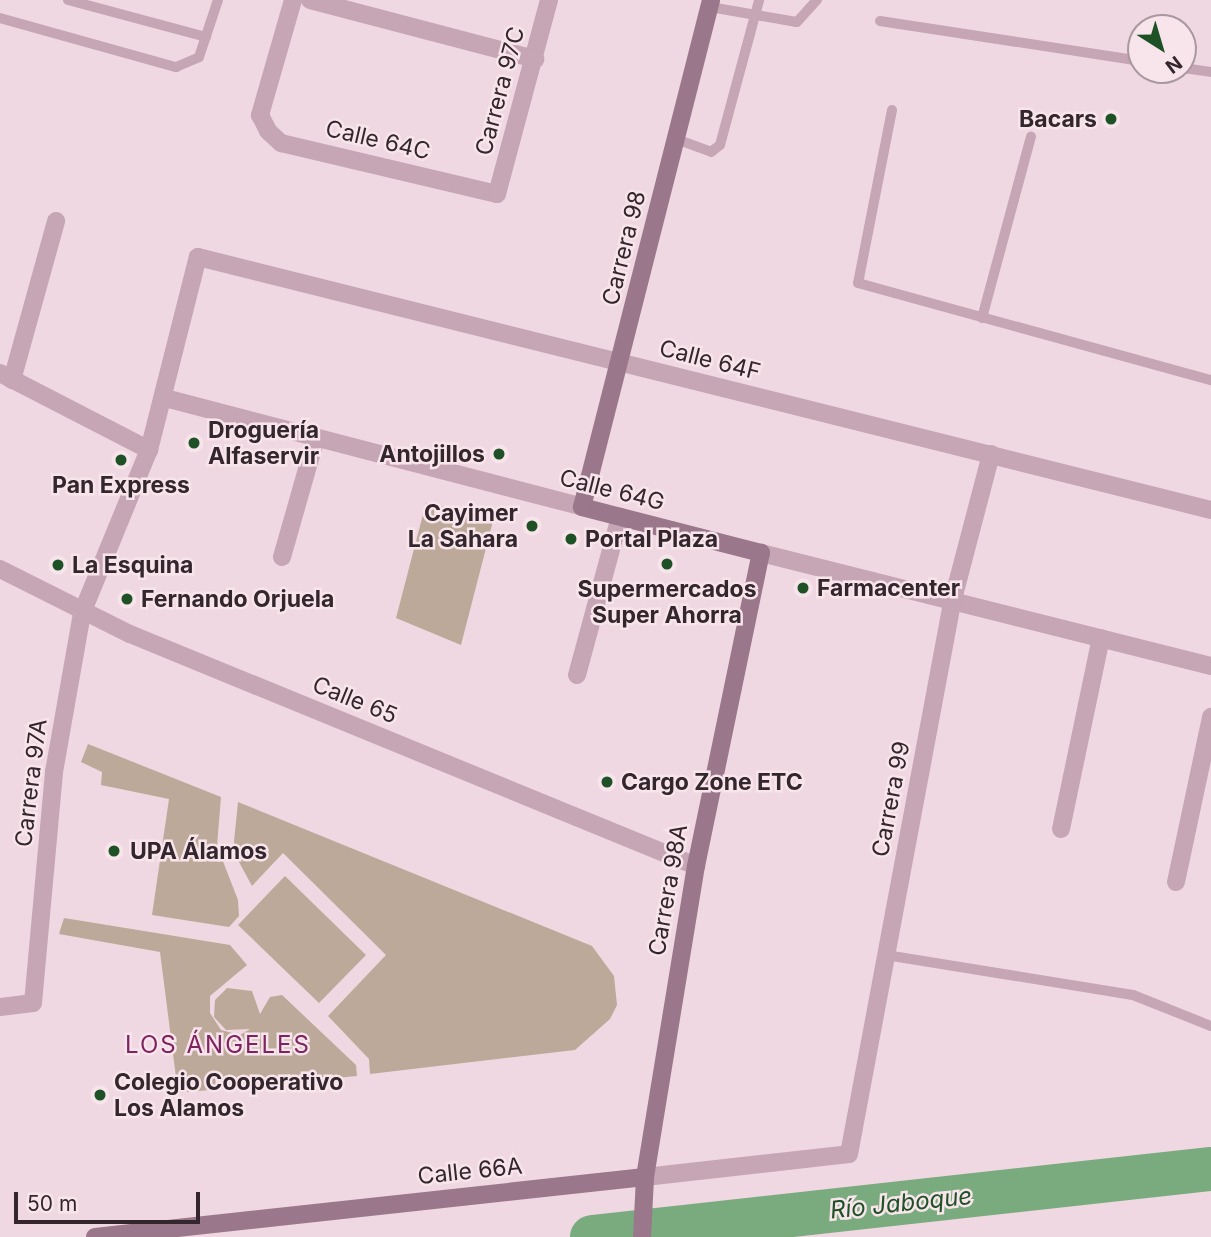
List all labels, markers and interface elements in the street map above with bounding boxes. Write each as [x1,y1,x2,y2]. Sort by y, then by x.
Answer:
north arrow [1127,14,1197,84]
street label: Carrera 97C [470,24,530,158]
text: N [1161,51,1186,78]
place label: Bacars [1019,105,1097,133]
marker: Bacars [1103,111,1119,127]
street label: Calle 64C [323,115,433,165]
street label: Carrera 98 [596,188,652,308]
street label: Calle 64F [656,334,764,386]
place label: Droguería Alfaservir [208,416,319,470]
marker: Droguería Alfaservir [186,435,202,451]
place label: Antojillos [379,440,485,468]
marker: Antojillos [491,446,507,462]
marker: Pan Express [113,452,129,468]
street label: Calle 64G [557,464,667,516]
place label: Pan Express [52,471,190,499]
place label: Cayimer La Sahara [408,499,518,553]
marker: Cayimer La Sahara [524,518,540,534]
place label: Portal Plaza [585,525,718,553]
marker: Portal Plaza [563,531,579,547]
place label: La Esquina [72,551,193,579]
marker: Supermercados Super Ahorra [659,556,675,572]
marker: La Esquina [50,557,66,573]
place label: Farmacenter [817,574,960,602]
place label: Supermercados Super Ahorra [577,575,757,629]
marker: Farmacenter [795,580,811,596]
place label: Fernando Orjuela [141,585,334,613]
marker: Fernando Orjuela [119,591,135,607]
street label: Calle 65 [309,671,401,729]
street label: Carrera 97A [9,717,53,849]
street label: Carrera 99 [866,739,916,859]
place label: Cargo Zone ETC [621,768,803,796]
marker: Cargo Zone ETC [599,774,615,790]
street label: Carrera 98A [643,822,693,958]
place label: UPA Álamos [130,837,267,865]
marker: UPA Álamos [104,841,124,861]
district label: LOS ÁNGELES [126,1031,310,1059]
place label: Colegio Cooperativo Los Alamos [114,1068,343,1122]
marker: Colegio Cooperativo Los Alamos [92,1087,108,1103]
street label: Calle 66A [416,1152,524,1190]
scale bar [18,1178,203,1222]
water label: Río Jaboque [829,1181,973,1225]
text: 50 m [27,1191,77,1216]

